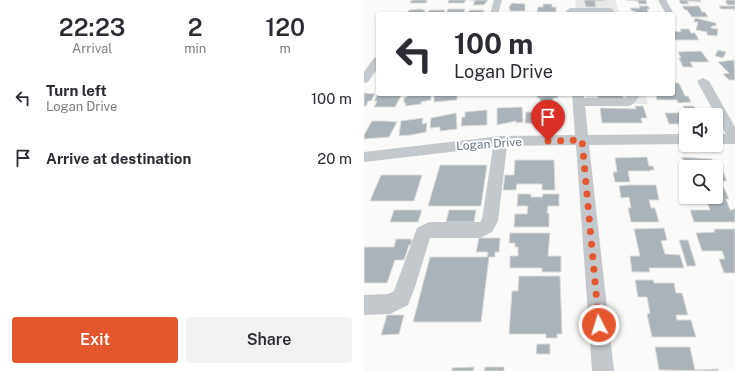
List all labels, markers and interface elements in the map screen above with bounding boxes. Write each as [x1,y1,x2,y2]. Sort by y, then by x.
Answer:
text: 22:23 [59,13,125,41]
text: 2 [188,13,203,41]
text: 120 [265,13,305,41]
text: 100 m [454,27,533,60]
icon: left [388,28,440,80]
text: Arrival [72,41,112,56]
text: min [184,41,206,56]
text: m [280,41,291,56]
text: Logan Drive [454,61,553,82]
text: Turn left [46,82,107,99]
icon: left [12,87,34,109]
text: 100 m [311,90,352,107]
text: Logan Drive [46,99,117,114]
pin [531,100,565,141]
icon: arrive [537,106,559,128]
map controls [679,108,723,204]
button: sound [679,108,723,152]
street label: Logan Drive [456,135,523,153]
icon: arrive [12,147,34,169]
text: Arrive at destination [46,150,191,167]
text: 20 m [317,150,352,167]
button: search [679,160,723,204]
position arrow [578,304,620,346]
button: Exit [12,317,178,363]
button: Share [186,317,352,363]

